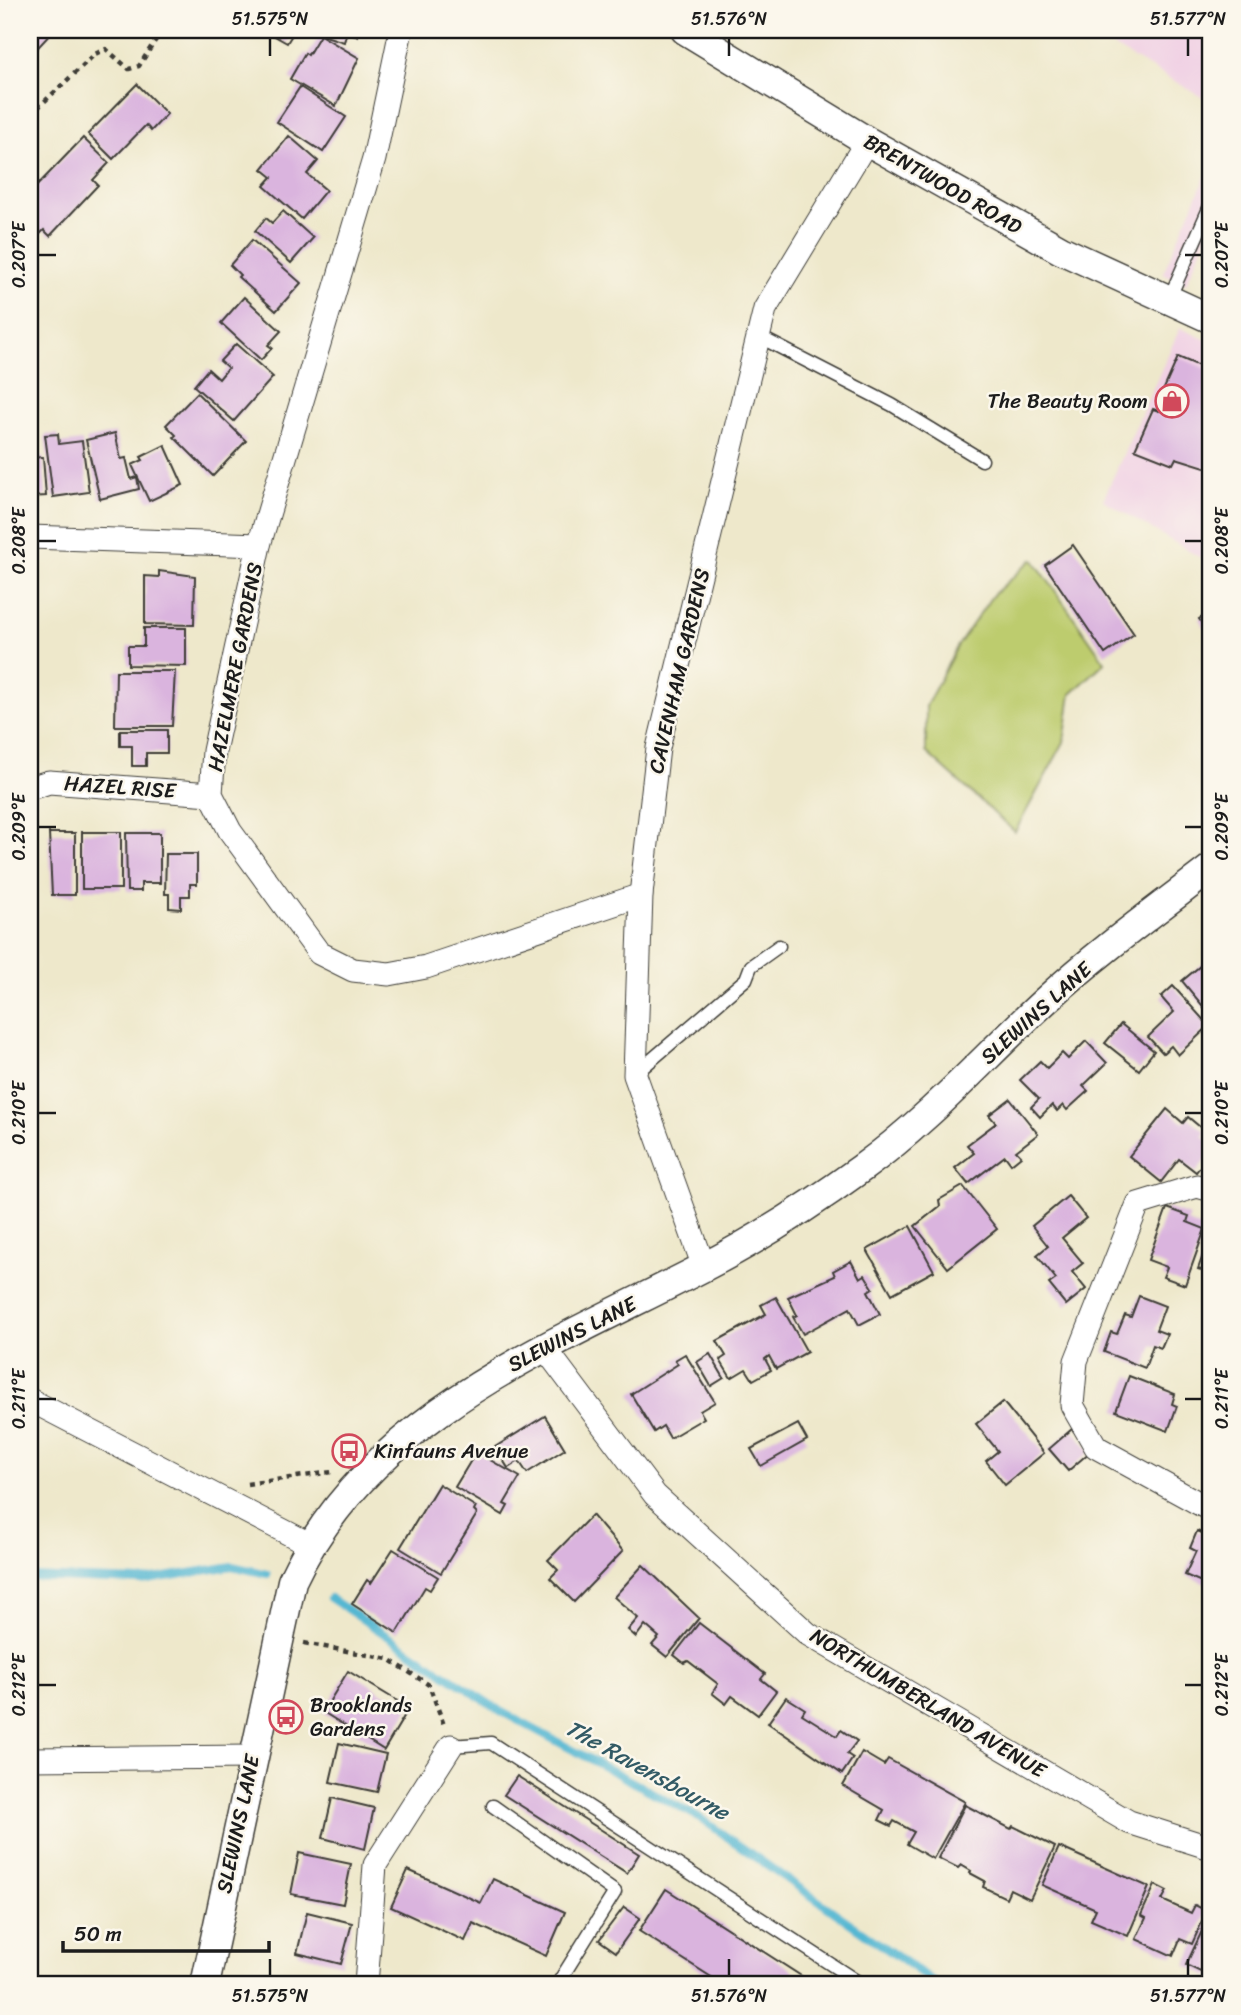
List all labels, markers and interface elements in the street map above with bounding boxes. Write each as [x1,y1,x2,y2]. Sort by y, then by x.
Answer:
text: 51.575°N [232,3,309,35]
text: 51.576°N [691,3,767,35]
text: 51.577°N [1150,3,1226,35]
street label: BRENTWOOD ROAD [856,123,1030,245]
text: 0.207°E [3,221,35,288]
text: 0.207°E [1206,221,1238,288]
place label: The Beauty Room [988,382,1148,420]
shop icon: The Beauty Room [1153,382,1191,420]
text: 0.208°E [3,506,35,575]
text: 0.208°E [1206,506,1238,575]
street label: HAZELMERE GARDENS [196,559,274,775]
street label: CAVENHAM GARDENS [637,565,721,777]
street label: HAZEL RISE [63,764,178,810]
text: 0.209°E [3,792,35,861]
text: 0.209°E [1206,792,1238,861]
street label: SLEWINS LANE [971,951,1102,1074]
text: 0.210°E [3,1080,35,1145]
text: 0.210°E [1206,1080,1238,1145]
street label: SLEWINS LANE [501,1285,644,1383]
text: 0.211°E [3,1368,35,1429]
text: 0.211°E [1206,1368,1238,1429]
bus stop icon: Kinfauns Avenue [330,1432,368,1470]
place label: Kinfauns Avenue [374,1432,528,1470]
street label: NORTHUMBERLAND AVENUE [802,1617,1055,1790]
text: 0.212°E [3,1652,35,1717]
text: 0.212°E [1206,1652,1238,1717]
place label: Brooklands Gardens [310,1686,412,1748]
bus stop icon: Brooklands Gardens [267,1698,305,1736]
water label: The Ravensbourne [557,1708,738,1833]
street label: SLEWINS LANE [205,1750,271,1897]
scale bar [63,1910,270,1954]
text: 50 m [74,1915,122,1953]
text: 51.575°N [232,1980,309,2012]
text: 51.576°N [691,1980,767,2012]
text: 51.577°N [1150,1980,1226,2012]

